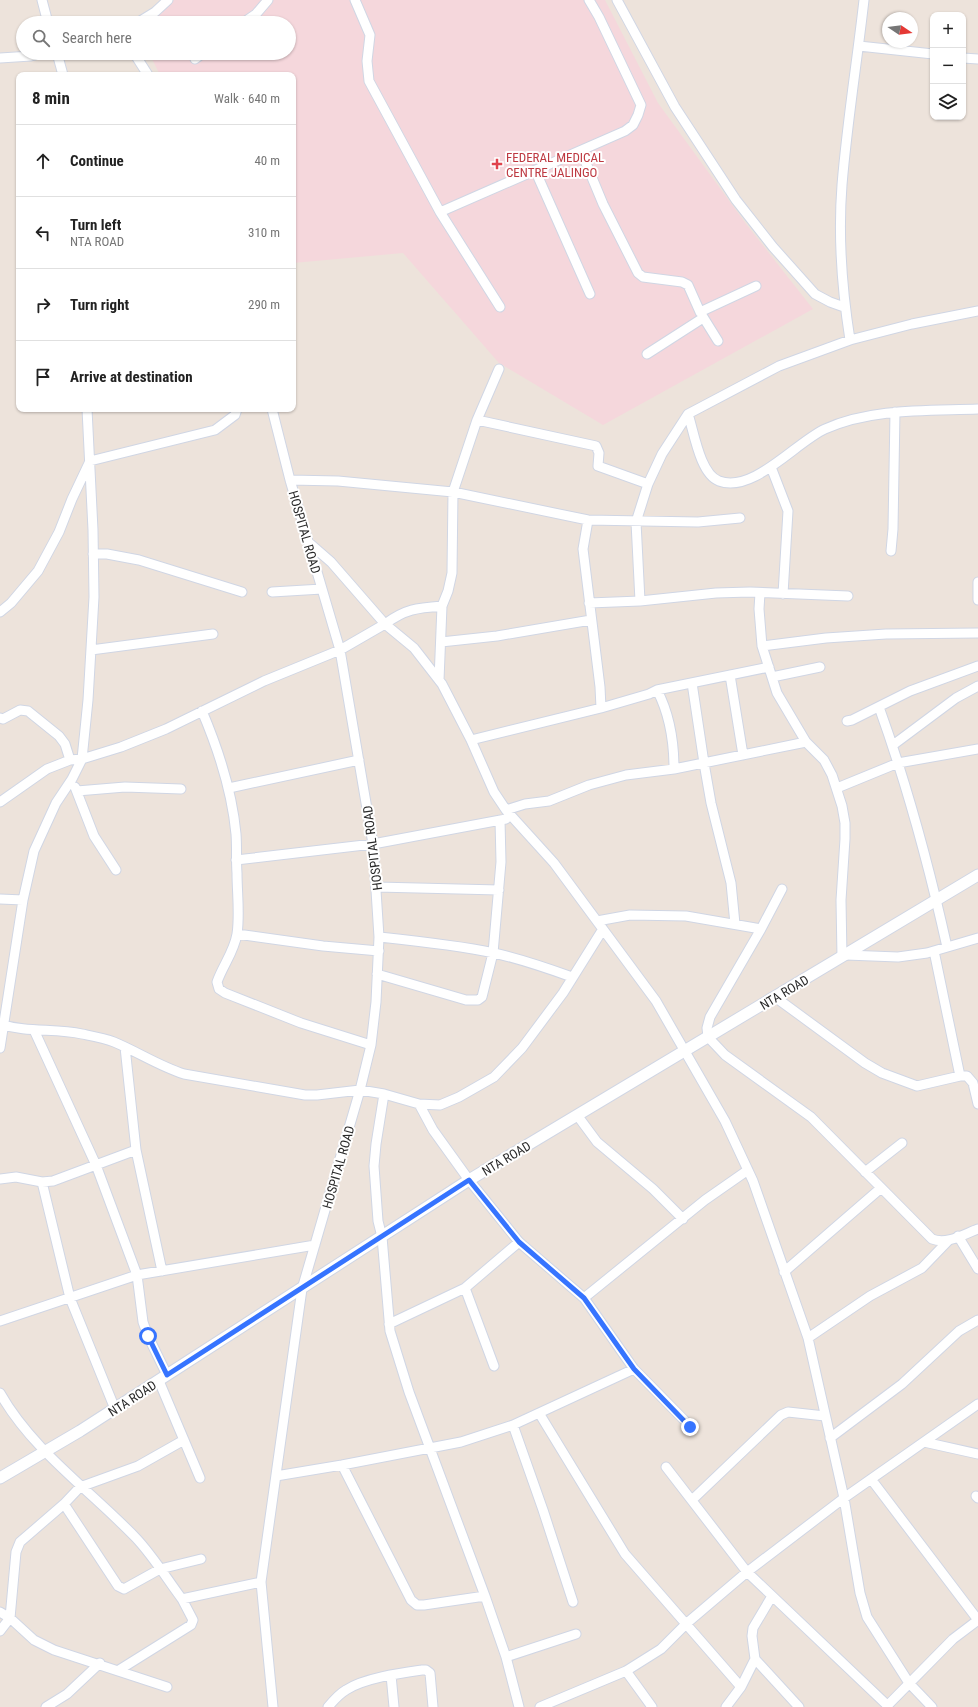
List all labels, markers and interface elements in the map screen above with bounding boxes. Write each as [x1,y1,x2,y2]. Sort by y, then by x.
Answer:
north arrow [882,12,918,48]
map controls [930,12,966,120]
button: + [930,12,966,48]
search box [16,16,296,60]
icon: search [30,27,52,49]
text: Search here [62,29,132,47]
button: − [930,48,966,84]
button: layers [930,84,966,120]
text: 8 min [32,88,70,108]
text: Walk · 640 m [214,91,280,106]
icon: ahead [32,150,54,172]
place label: FEDERAL MEDICAL CENTRE JALINGO [506,150,604,180]
text: Continue [70,152,124,170]
text: 40 m [254,153,280,168]
marker: FEDERAL MEDICAL CENTRE JALINGO [491,158,503,170]
text: Turn left [70,216,121,234]
icon: left [32,222,54,244]
text: 310 m [248,225,280,240]
text: NTA ROAD [70,234,124,249]
icon: right [32,294,54,316]
text: Turn right [70,296,129,314]
text: 290 m [248,297,280,312]
icon: arrive [32,366,54,388]
text: Arrive at destination [70,368,193,386]
street label: HOSPITAL ROAD [286,489,323,575]
street label: HOSPITAL ROAD [360,805,385,891]
street label: NTA ROAD [757,972,811,1013]
street label: HOSPITAL ROAD [320,1124,357,1210]
street label: NTA ROAD [479,1138,533,1179]
route start [139,1327,157,1345]
street label: NTA ROAD [105,1377,159,1419]
route end [681,1418,699,1436]

